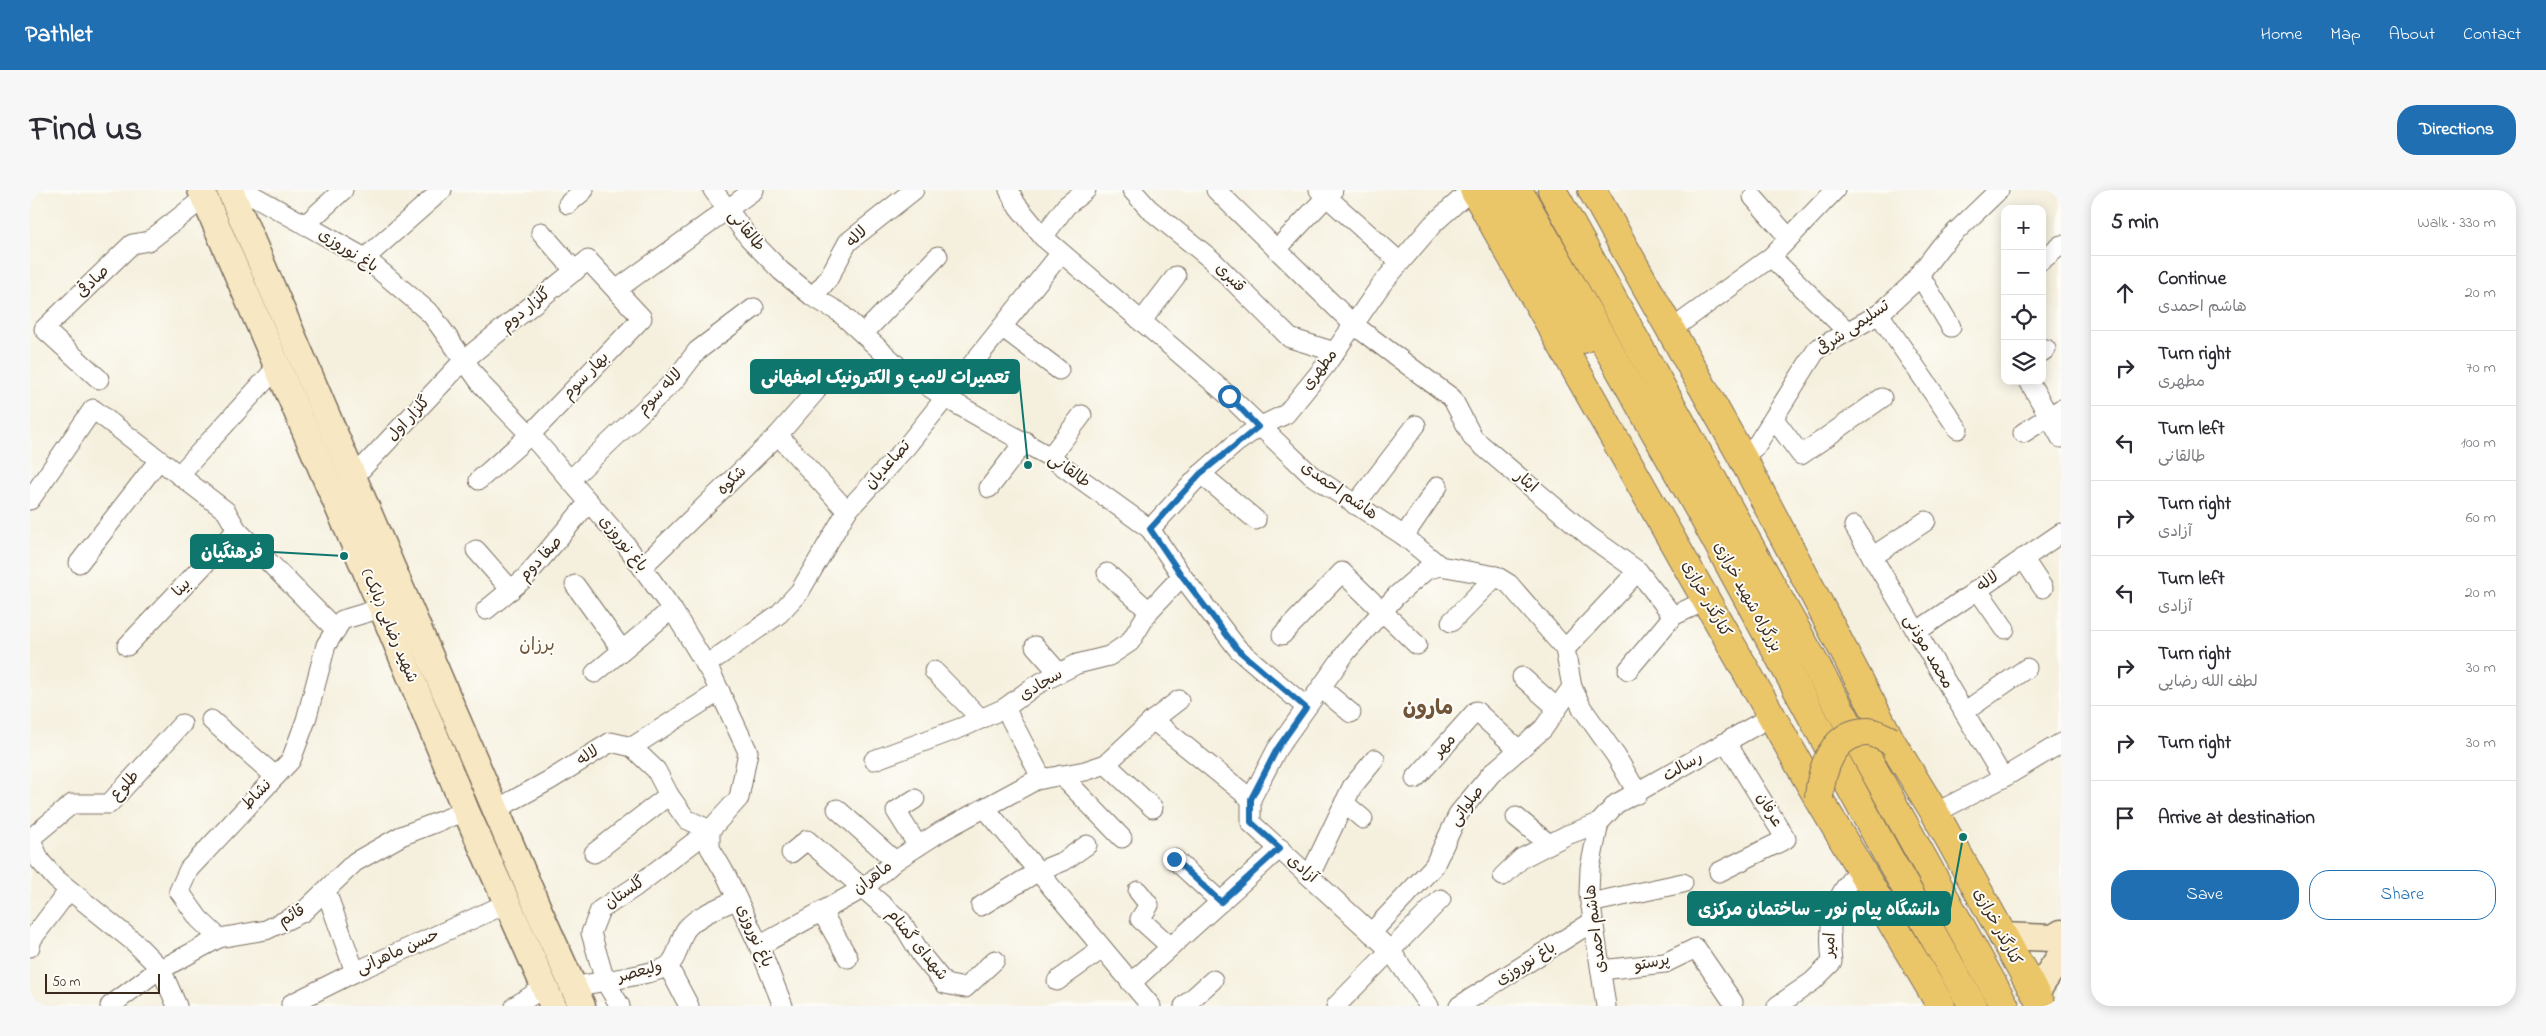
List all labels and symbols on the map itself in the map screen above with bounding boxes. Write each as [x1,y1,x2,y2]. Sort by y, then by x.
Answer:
street label: طالقانی [722,205,770,257]
street label: لاله [841,221,873,253]
street label: باغ نوروزی [313,223,383,279]
street label: قنبری [1209,257,1251,299]
street label: صادقی [71,260,115,304]
street label: گلزار دوم [496,282,556,338]
street label: تسلیمی شرقی [1811,294,1895,362]
street label: مطهری [1296,344,1344,396]
street label: بهار سوم [557,347,615,405]
callout: تعمیرات لامپ و الکترونیک اصفهانی [751,360,1019,393]
street label: لاله سوم [632,363,688,421]
text: تعمیرات لامپ و الکترونیک اصفهانی [761,366,1010,392]
route start [1218,385,1241,408]
street label: گلزار اول [382,391,437,447]
street label: تصاعدیان [859,435,917,495]
street label: طالقانی [1043,448,1095,494]
street label: هاشم احمدی [1296,456,1382,526]
street label: شکوه [712,461,752,501]
street label: ایثار [1508,464,1543,499]
street label: باغ نوروزی [593,510,653,578]
street label: صفا دوم [513,531,569,587]
callout: فرهنگیان [191,535,273,568]
street label: بزرگراه شهید خرازی [1707,537,1787,657]
text: فرهنگیان [201,541,263,567]
street label: کنارگذر خرازی [1675,556,1737,642]
street label: شهید رضایی (بابک) [354,565,424,687]
street label: لاله [1972,566,2004,598]
street label: بینا [167,573,197,603]
street label: محمد موذنی [1897,610,1959,694]
district label: برزان [519,633,555,659]
street label: سجادی [1015,663,1067,707]
district label: مارون [1403,694,1453,724]
street label: مهر [1427,729,1462,765]
street label: لاله [572,740,604,772]
street label: رسالت [1658,746,1708,788]
street label: طلوع [104,765,146,807]
street label: نشاط [236,774,278,816]
street label: صلواتی [1444,781,1490,831]
street label: عرفان [1749,788,1789,832]
route end [1163,848,1186,871]
street label: آزادی [1281,849,1323,890]
street label: ماهران [848,855,898,901]
street label: گلستان [600,870,650,915]
street label: هاشم احمدی [1579,883,1613,975]
street label: کنارگذر خرازی [1967,884,2028,970]
callout: دانشگاه پیام نور - ساختمان مرکزی [1688,892,1950,925]
text: دانشگاه پیام نور - ساختمان مرکزی [1698,898,1940,924]
street label: قائم [274,899,310,933]
street label: باغ نوروزی [729,900,779,972]
street label: شهدای گمنام [880,904,954,986]
street label: حسن ماهرانی [353,923,443,981]
street label: امیر [1817,932,1843,960]
street label: باغ نوروزی [1491,936,1561,992]
street label: پرستو [1631,948,1672,978]
street label: ولیعصر [613,955,665,990]
scale bar [45,971,160,994]

